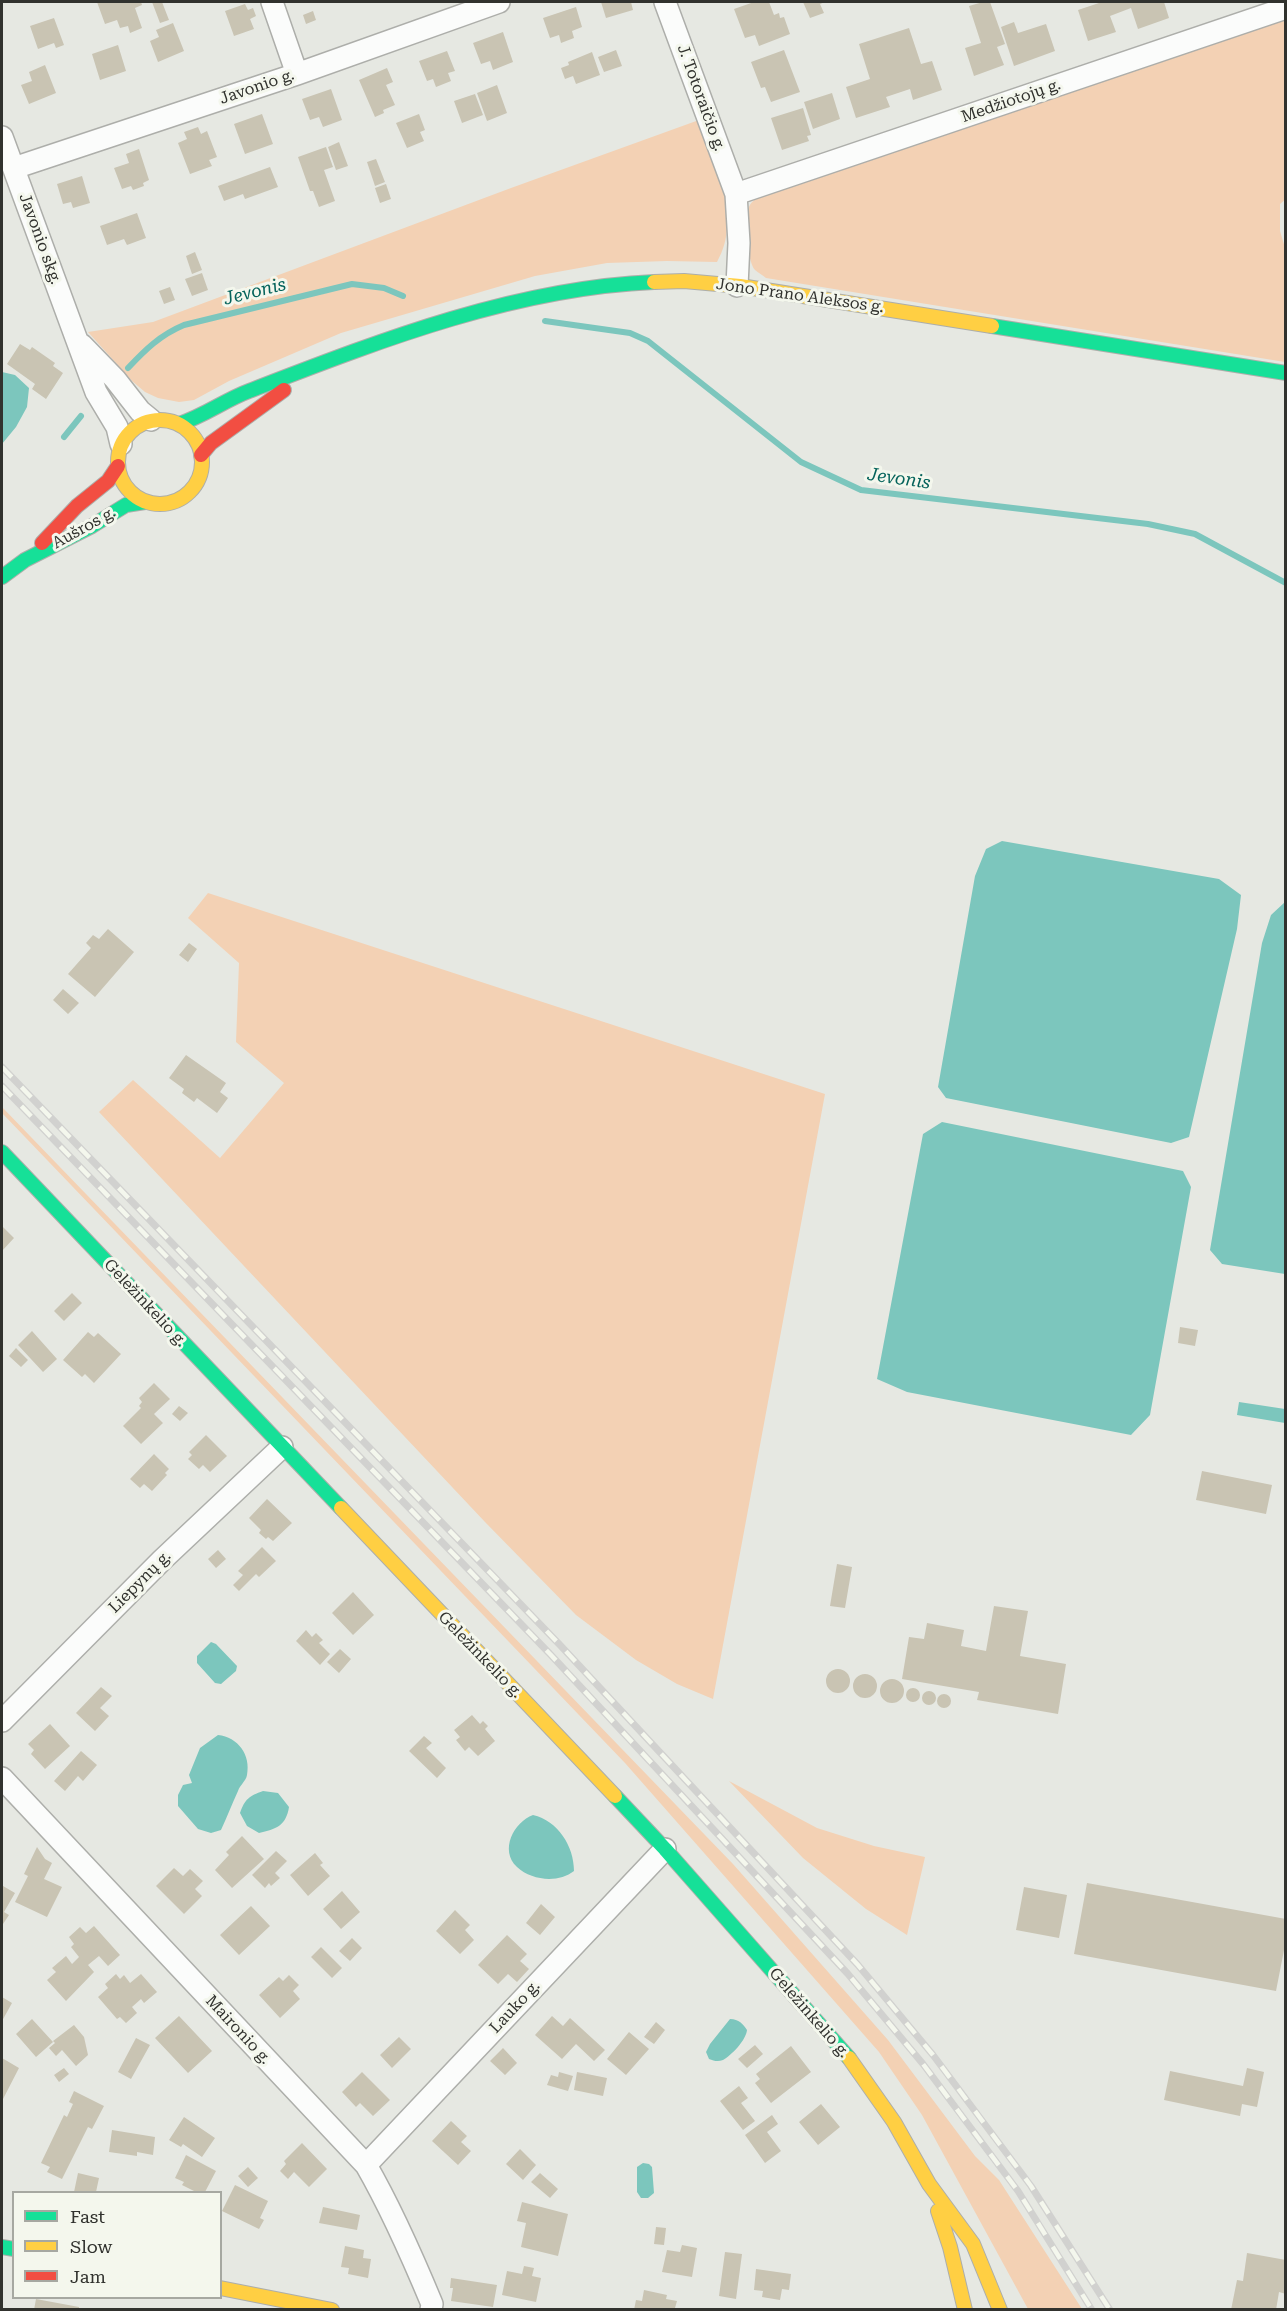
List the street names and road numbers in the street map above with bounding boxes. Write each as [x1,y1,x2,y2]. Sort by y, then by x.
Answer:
street label: J. Totoraičio g. [673,42,729,154]
street label: Javonio g. [217,65,297,109]
street label: Medžiotojų g. [959,75,1063,127]
street label: Javonio skg. [15,191,65,287]
street label: Jono Prano Aleksos g. [715,275,885,317]
street label: Aušros g. [49,503,119,553]
street label: Geležinkelio g. [100,1255,190,1351]
street label: Liepynų g. [105,1547,175,1617]
street label: Geležinkelio g. [434,1608,526,1702]
street label: Geležinkelio g. [765,1964,853,2062]
street label: Lauko g. [486,1977,544,2037]
street label: Maironio g. [201,1992,275,2068]

